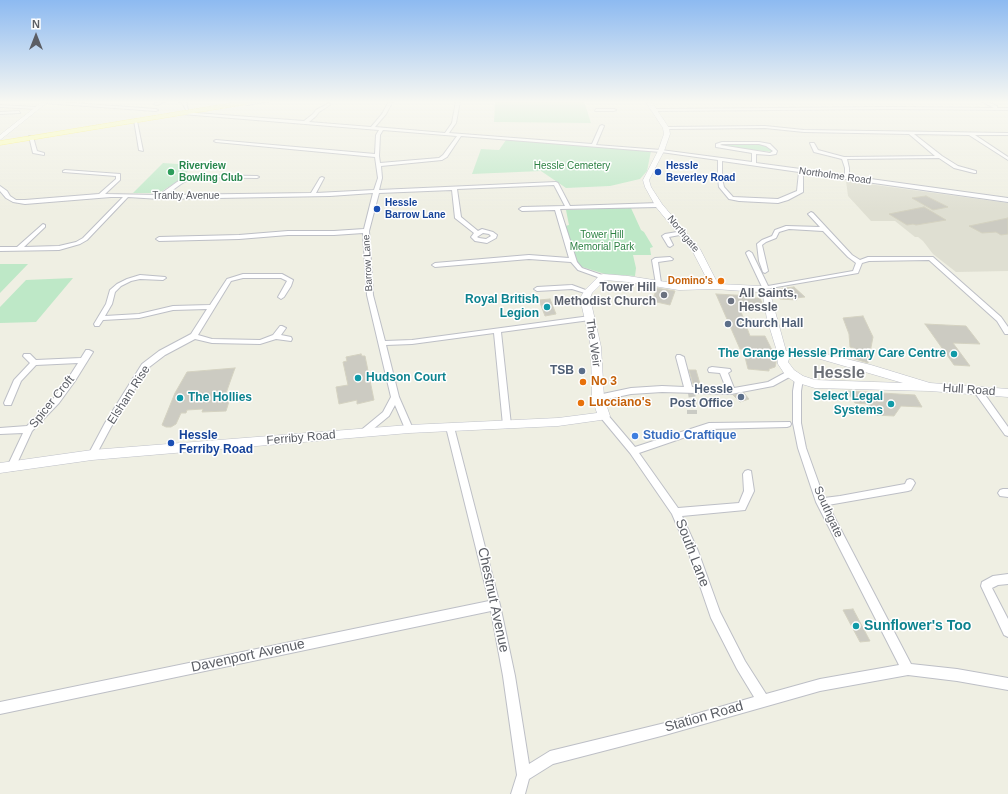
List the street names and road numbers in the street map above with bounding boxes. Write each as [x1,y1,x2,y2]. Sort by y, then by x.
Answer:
street label: Northolme Road [798,165,872,187]
street label: Tranby Avenue [152,190,220,202]
street label: Northgate [665,213,701,255]
street label: Barrow Lane [361,234,375,292]
street label: The Weir [582,318,604,368]
street label: Elsham Rise [105,363,153,427]
street label: Spicer Croft [26,373,78,431]
street label: Hull Road [942,381,996,399]
street label: Ferriby Road [266,428,336,448]
street label: Southgate [810,484,846,540]
street label: South Lane [671,517,713,589]
street label: Chestnut Avenue [474,546,512,654]
street label: Davenport Avenue [190,636,306,676]
street label: Station Road [663,698,745,736]

